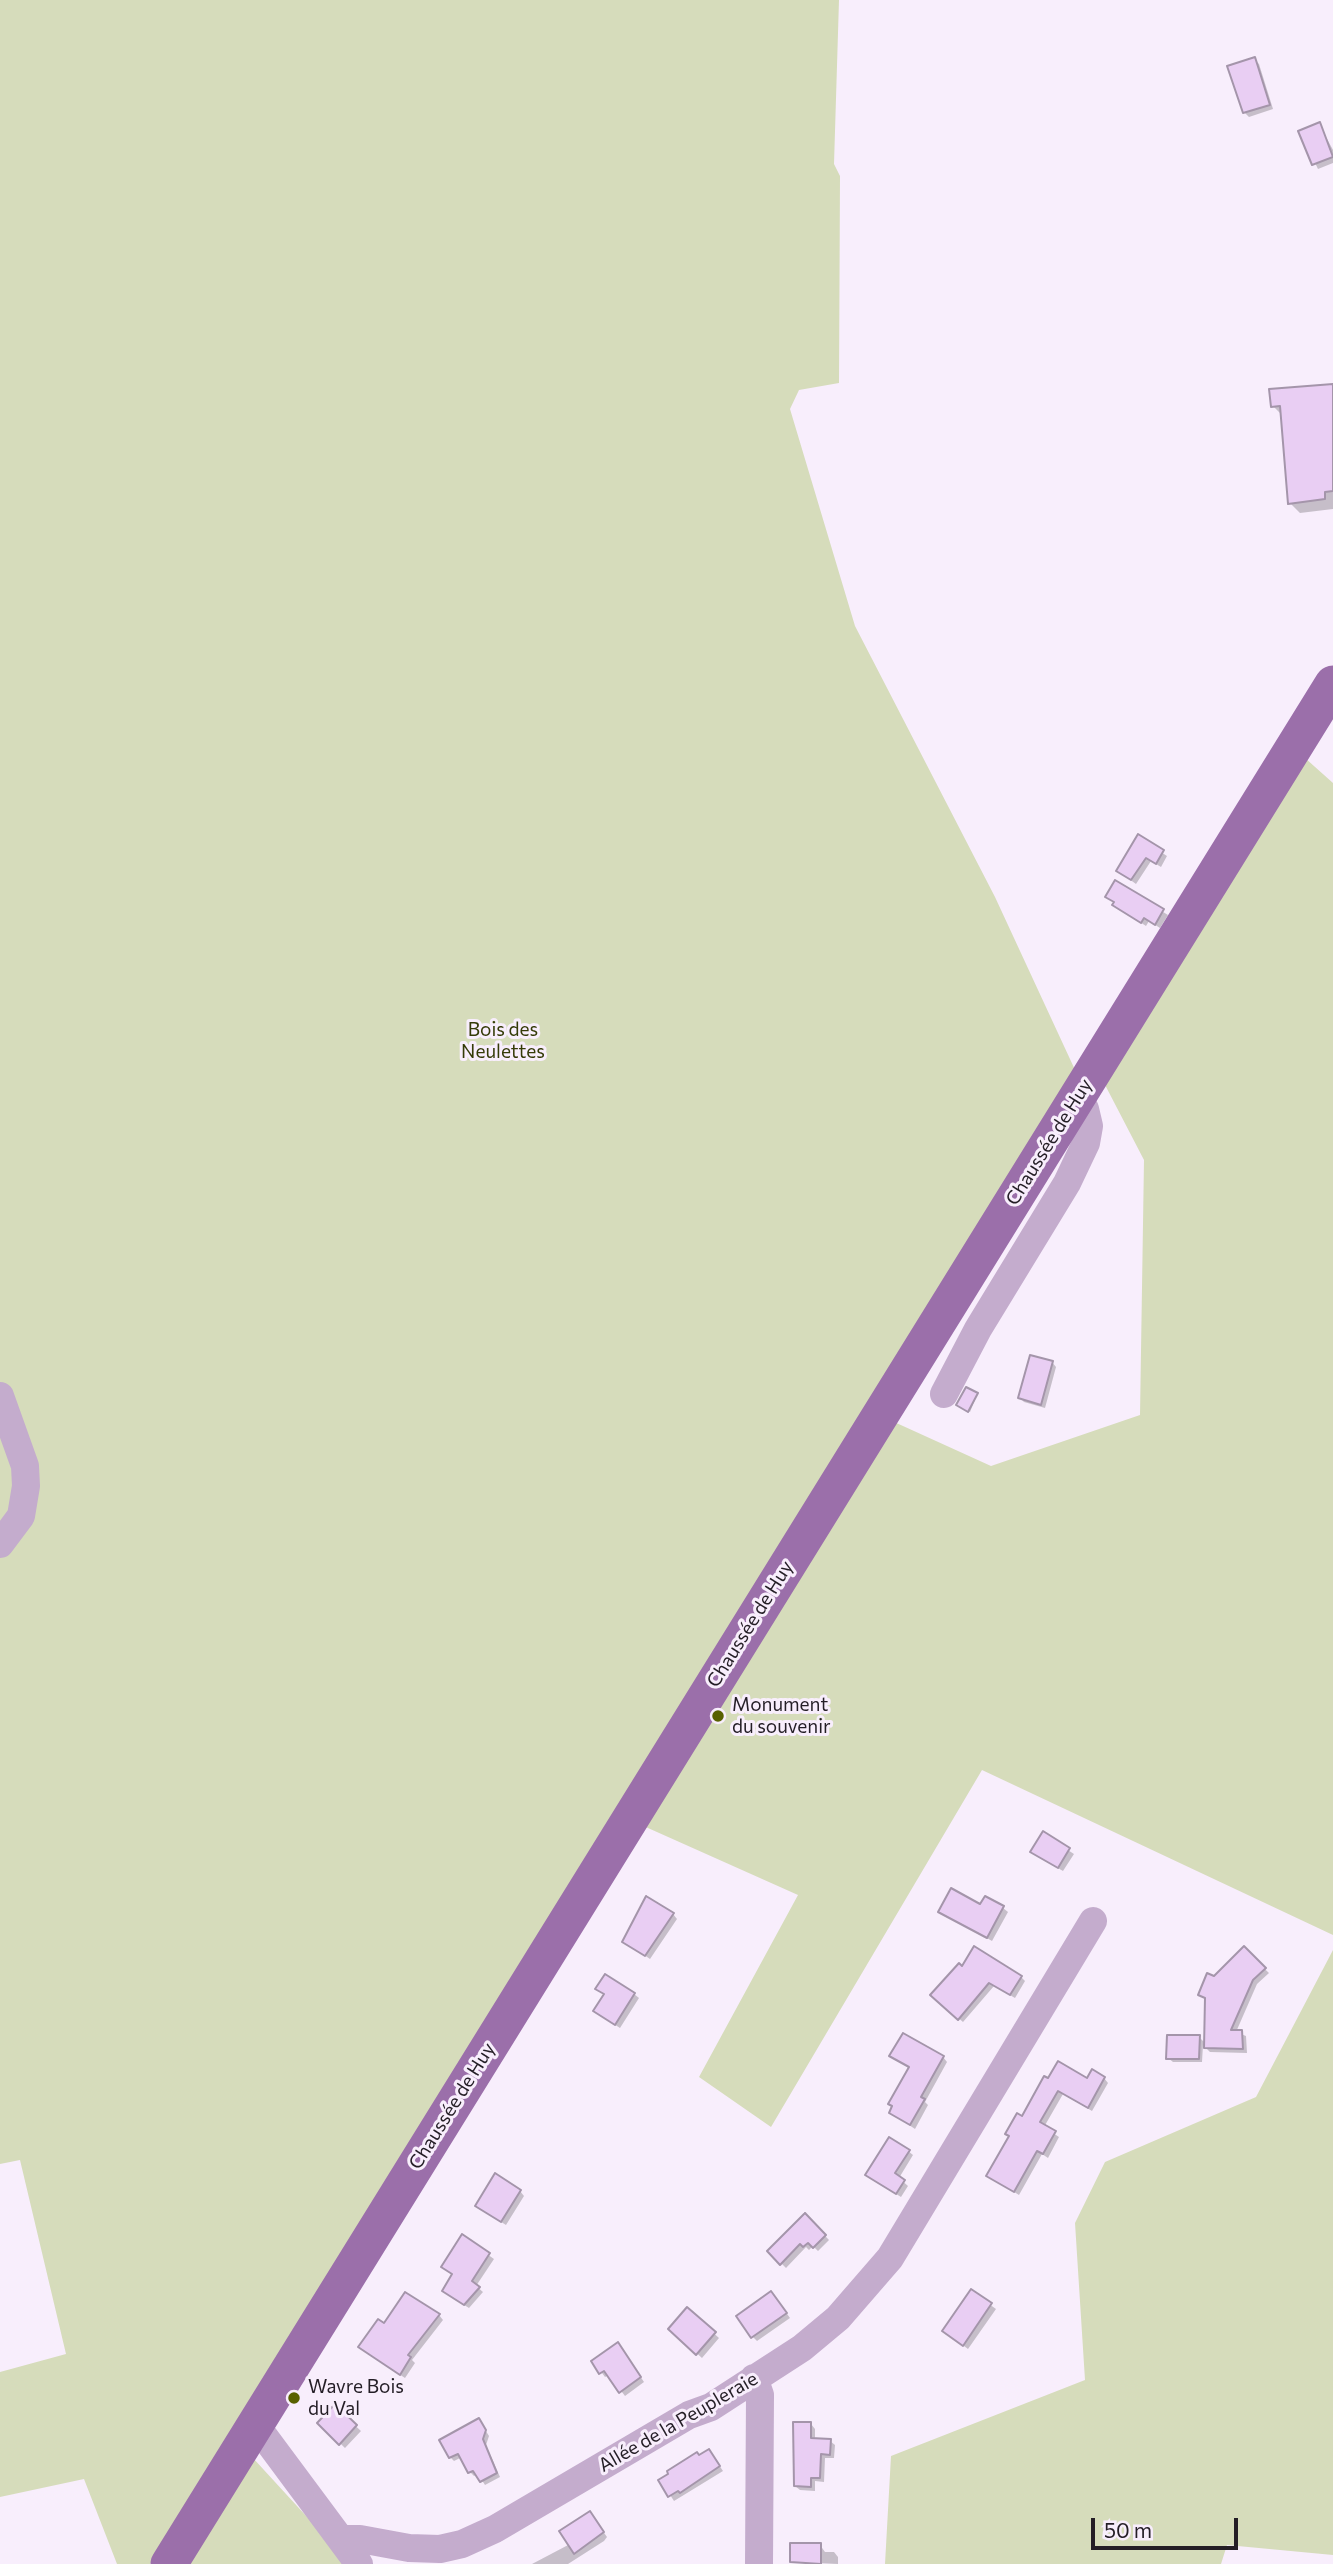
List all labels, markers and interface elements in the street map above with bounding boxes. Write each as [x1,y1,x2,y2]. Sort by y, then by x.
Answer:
park label: Bois des Neulettes [461,1019,545,1063]
street label: Chaussée de Huy [1001,1075,1097,1209]
street label: Chaussée de Huy [702,1557,798,1691]
place label: Monument du souvenir [732,1694,831,1738]
marker: Monument du souvenir [710,1708,726,1724]
street label: Chaussée de Huy [404,2039,500,2173]
street label: Allée de la Peupleraie [594,2367,762,2477]
place label: Wavre Bois du Val [308,2376,404,2420]
marker: Wavre Bois du Val [286,2390,302,2406]
scale bar [1095,2504,1242,2548]
text: 50 m [1104,2517,1152,2542]

